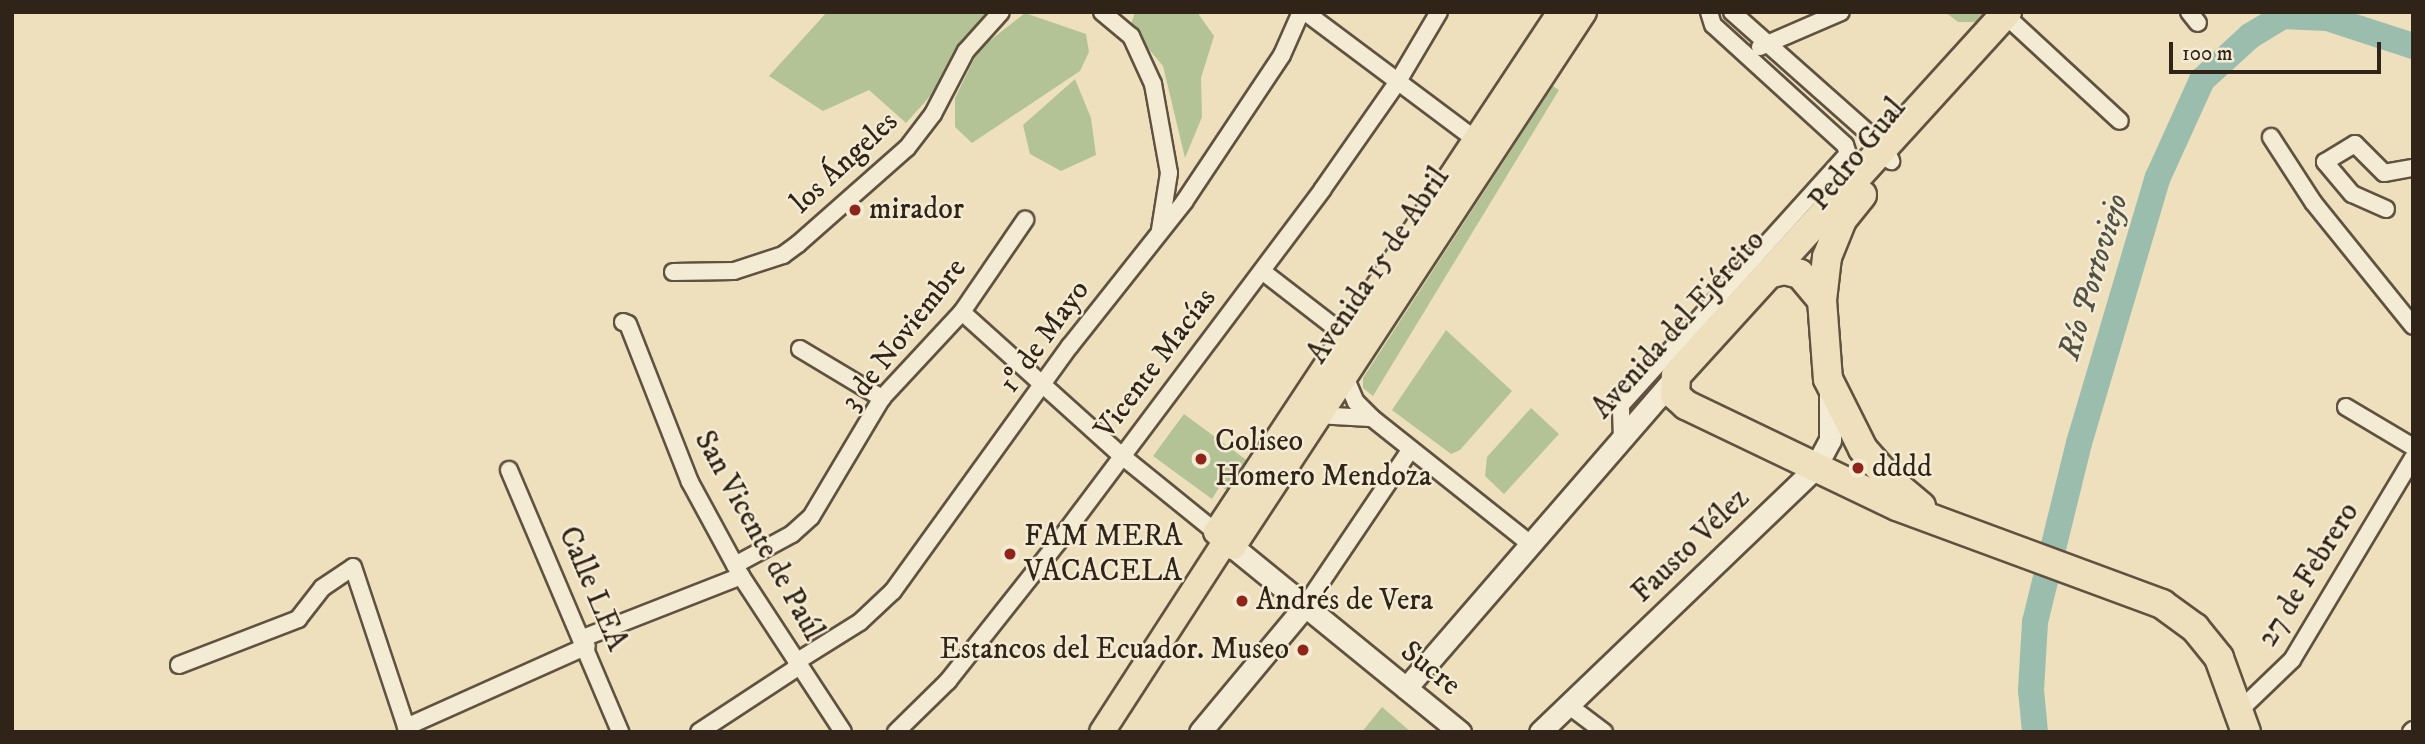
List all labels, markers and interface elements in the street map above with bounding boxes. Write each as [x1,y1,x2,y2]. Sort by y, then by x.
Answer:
scale bar [2173,28,2385,72]
text: 100 m [2182,41,2233,67]
street label: Pedro Gual [1802,92,1914,218]
street label: los Ángeles [784,104,906,222]
street label: Avenida 15 de Abril [1300,161,1458,371]
water label: Río Portoviejo [2051,189,2137,365]
place label: mirador [869,192,964,228]
marker: mirador [847,202,863,218]
street label: Avenida del Ejército [1585,223,1773,427]
street label: 3 de Noviembre [833,252,975,418]
street label: 1º de Mayo [992,274,1098,400]
street label: Vicente Macías [1088,282,1224,446]
place label: Coliseo Homero Mendoza [1215,424,1432,494]
street label: San Vicente de Paúl [686,425,830,647]
place label: dddd [1872,450,1932,486]
marker: Coliseo Homero Mendoza [1193,451,1209,467]
marker: dddd [1850,460,1866,476]
street label: Fausto Vélez [1625,481,1757,611]
street label: 27 de Febrero [2250,496,2368,654]
place label: FAM MERA VACACELA [1024,519,1182,590]
street label: Calle LEA [550,521,634,657]
marker: FAM MERA VACACELA [1002,546,1018,562]
place label: Andrés de Vera [1256,583,1433,619]
marker: Andrés de Vera [1234,593,1250,609]
place label: Estancos del Ecuador. Museo [939,632,1289,668]
street label: Sucre [1393,634,1467,704]
marker: Estancos del Ecuador. Museo [1295,642,1311,658]

